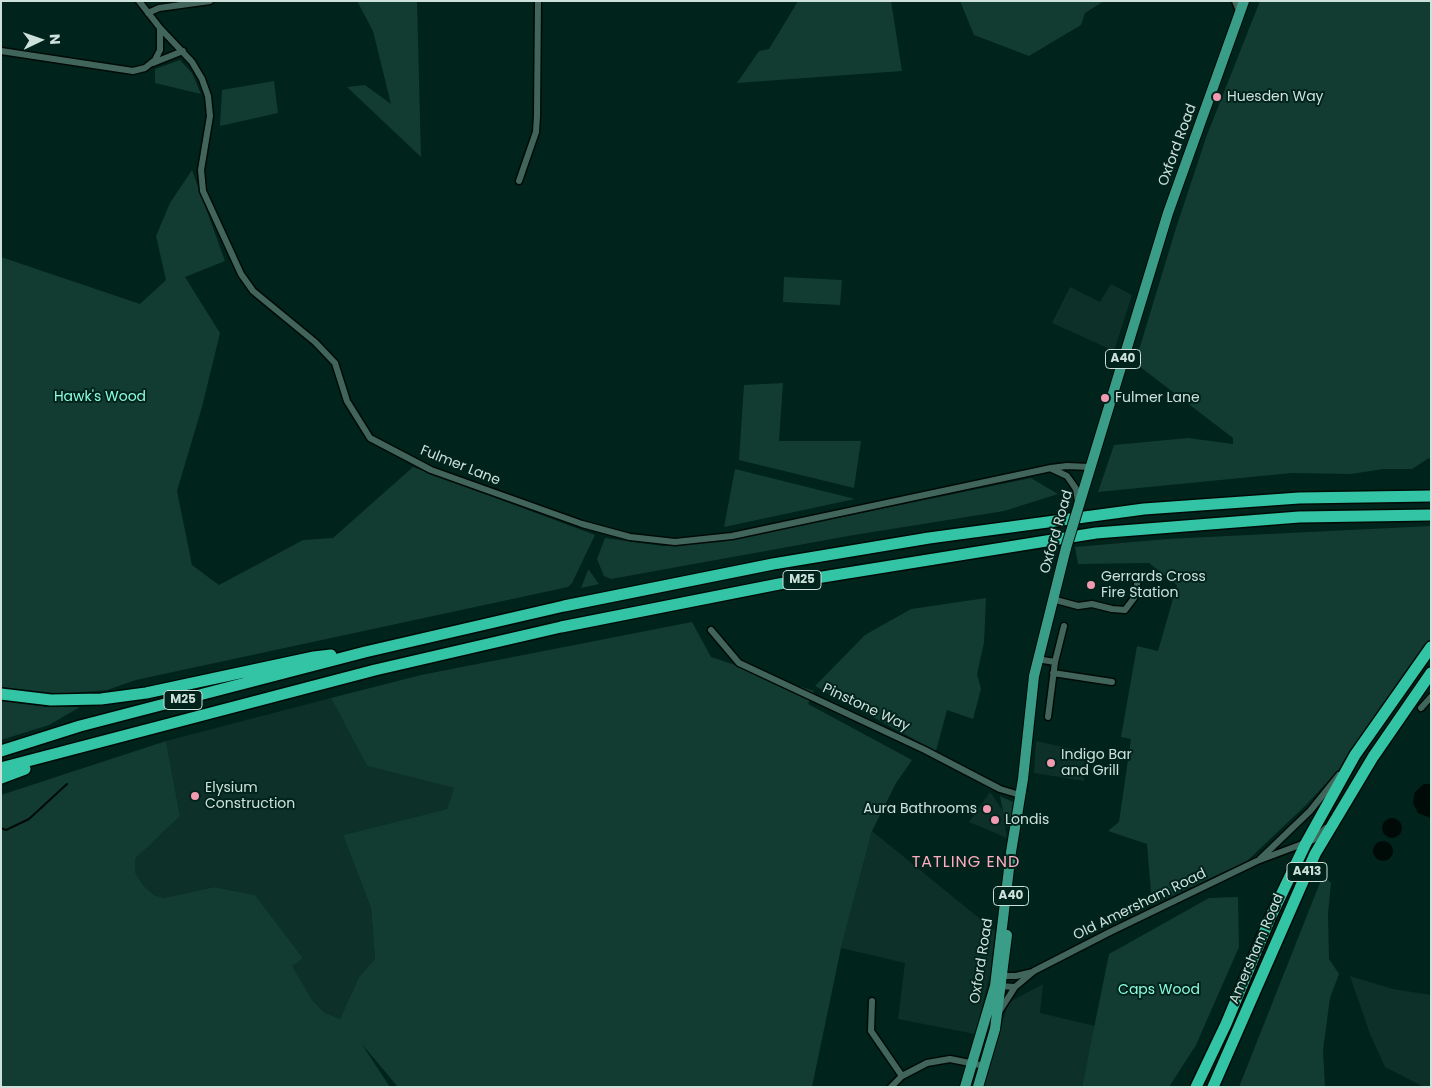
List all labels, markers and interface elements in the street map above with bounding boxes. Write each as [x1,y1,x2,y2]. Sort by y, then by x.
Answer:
north arrow [15,15,65,65]
text: N [45,33,65,45]
place label: Huesden Way [1227,89,1323,105]
marker: Huesden Way [1211,91,1223,103]
street label: Oxford Road [1155,102,1201,188]
road number: A40 [1106,349,1140,368]
park label: Hawk's Wood [54,389,146,405]
place label: Fulmer Lane [1115,390,1200,406]
marker: Fulmer Lane [1099,392,1111,404]
street label: Fulmer Lane [418,442,502,490]
street label: Oxford Road [1037,488,1077,576]
place label: Gerrards Cross Fire Station [1101,569,1206,602]
road number: M25 [783,570,821,590]
marker: Gerrards Cross Fire Station [1085,579,1097,591]
street label: Pinstone Way [820,680,912,736]
road number: M25 [164,690,202,710]
place label: Indigo Bar and Grill [1061,747,1132,780]
marker: Indigo Bar and Grill [1045,757,1057,769]
place label: Elysium Construction [205,780,295,812]
marker: Elysium Construction [189,790,201,802]
place label: Aura Bathrooms [863,801,977,817]
marker: Aura Bathrooms [981,803,993,815]
place label: Londis [1005,812,1049,828]
marker: Londis [989,814,1001,826]
district label: TATLING END [910,853,1022,873]
road number: A413 [1287,862,1327,882]
street label: Old Amersham Road [1071,866,1209,944]
road number: A40 [994,886,1028,906]
street label: Amersham Road [1226,891,1288,1007]
street label: Oxford Road [967,917,997,1005]
park label: Caps Wood [1118,982,1200,998]

